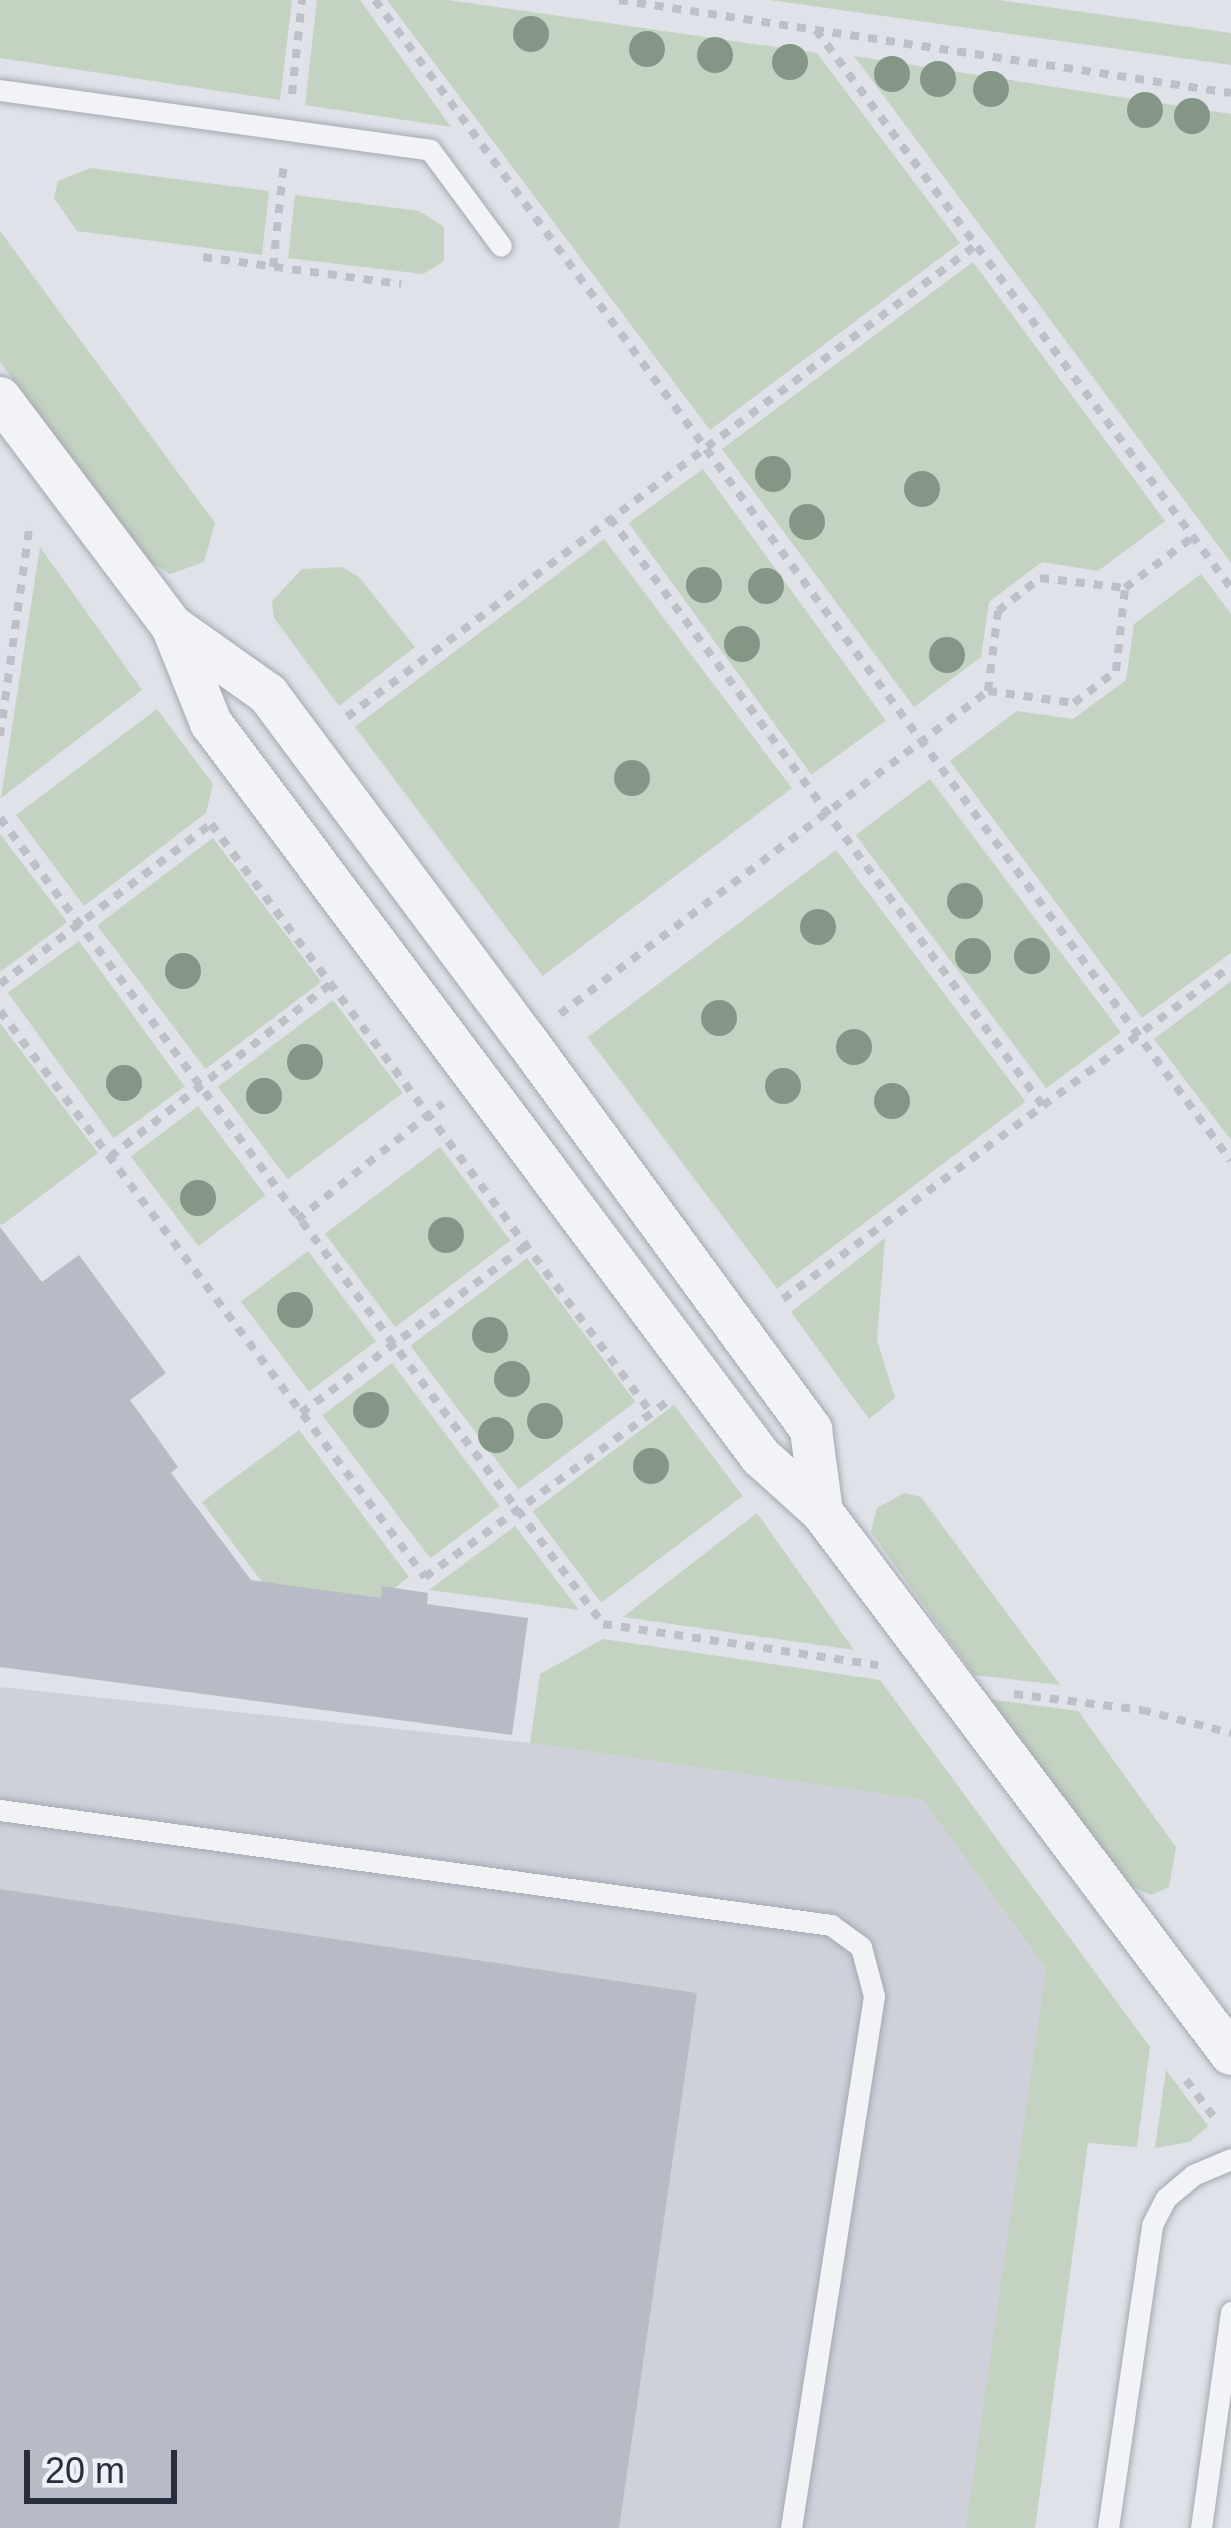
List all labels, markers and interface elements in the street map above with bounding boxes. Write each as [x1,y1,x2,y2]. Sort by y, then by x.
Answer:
scale bar [30,2426,183,2500]
text: 20 m [45,2450,125,2491]

